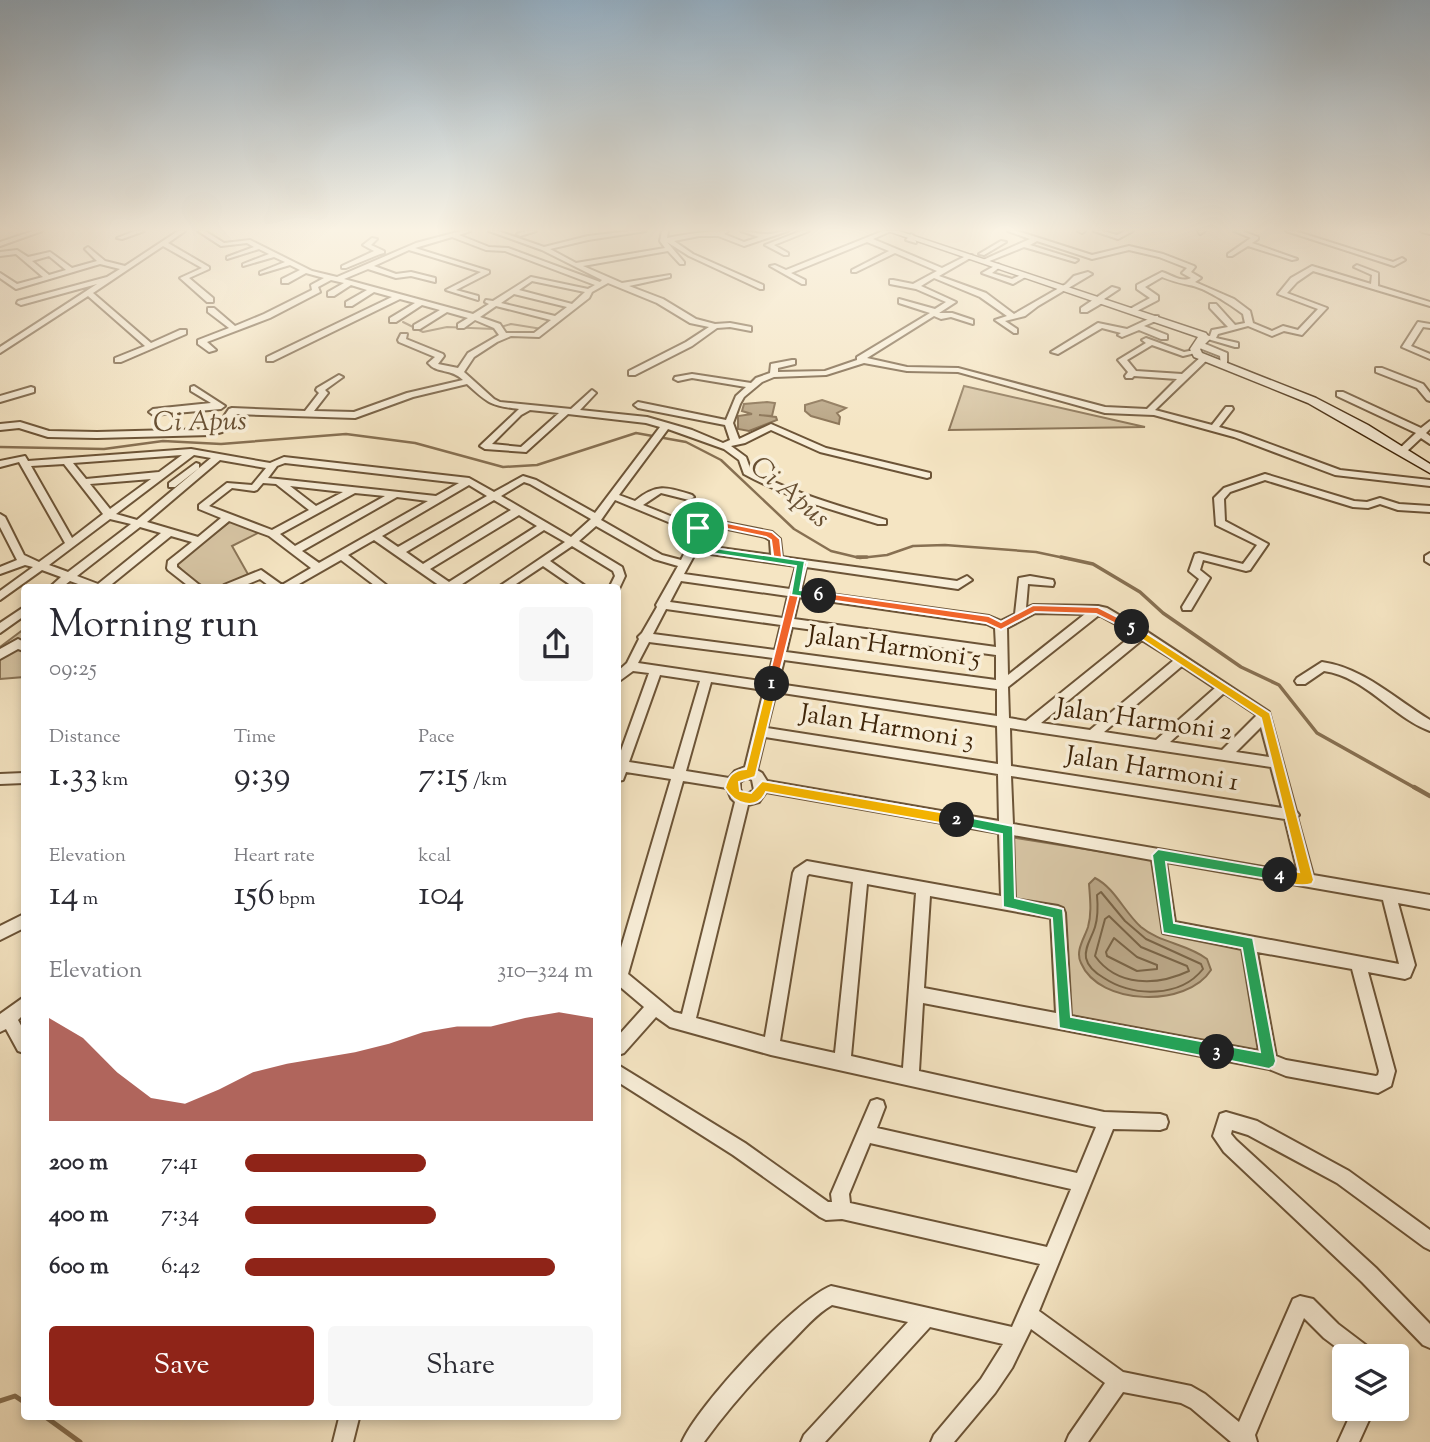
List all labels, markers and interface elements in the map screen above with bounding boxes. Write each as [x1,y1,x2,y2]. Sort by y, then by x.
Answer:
water label: Ci Apus [153,402,247,444]
water label: Ci Apus [740,448,838,538]
pin [668,498,728,558]
icon: arrive [679,509,717,547]
pin: 6 [802,578,836,614]
text: 6 [814,582,823,609]
text: Morning run [49,600,259,654]
button: share [519,607,593,681]
pin: 5 [1114,610,1150,644]
text: 5 [1128,613,1135,640]
street label: Jalan Harmoni 5 [803,617,983,678]
text: 09:25 [49,653,97,686]
pin: 1 [754,666,790,702]
text: 1 [768,670,775,697]
street label: Jalan Harmoni 2 [1052,690,1234,752]
street label: Jalan Harmoni 3 [795,696,977,760]
text: Distance [49,724,121,751]
text: Time [234,724,276,751]
text: Pace [418,724,455,751]
street label: Jalan Harmoni 1 [1061,738,1241,802]
text: 1.33 [49,751,98,802]
text: 9:39 [234,751,291,802]
text: 7:15 [418,751,469,802]
text: km [98,767,128,794]
text: /km [469,767,507,794]
pin: 2 [940,802,974,838]
text: 2 [952,806,961,833]
text: Elevation [49,843,126,870]
text: Heart rate [234,843,315,870]
text: kcal [418,843,451,870]
pin: 4 [1262,858,1298,892]
text: 4 [1275,861,1284,888]
text: 14 [49,870,79,921]
text: 156 [234,870,275,921]
text: 104 [418,870,464,921]
text: m [79,886,98,913]
text: bpm [275,886,315,913]
text: Elevation [49,955,142,988]
text: 310–324 m [497,955,593,988]
pin: 3 [1200,1034,1234,1070]
text: 3 [1213,1038,1220,1065]
text: 200 m [49,1147,108,1180]
text: 7:41 [161,1147,198,1180]
text: 400 m [49,1199,109,1232]
text: 7:34 [161,1199,199,1232]
text: 600 m [49,1251,109,1284]
text: 6:42 [161,1251,201,1284]
button: Save [49,1326,314,1406]
button: Share [328,1326,593,1406]
map controls [1332,1344,1409,1421]
button: layers [1332,1344,1409,1421]

